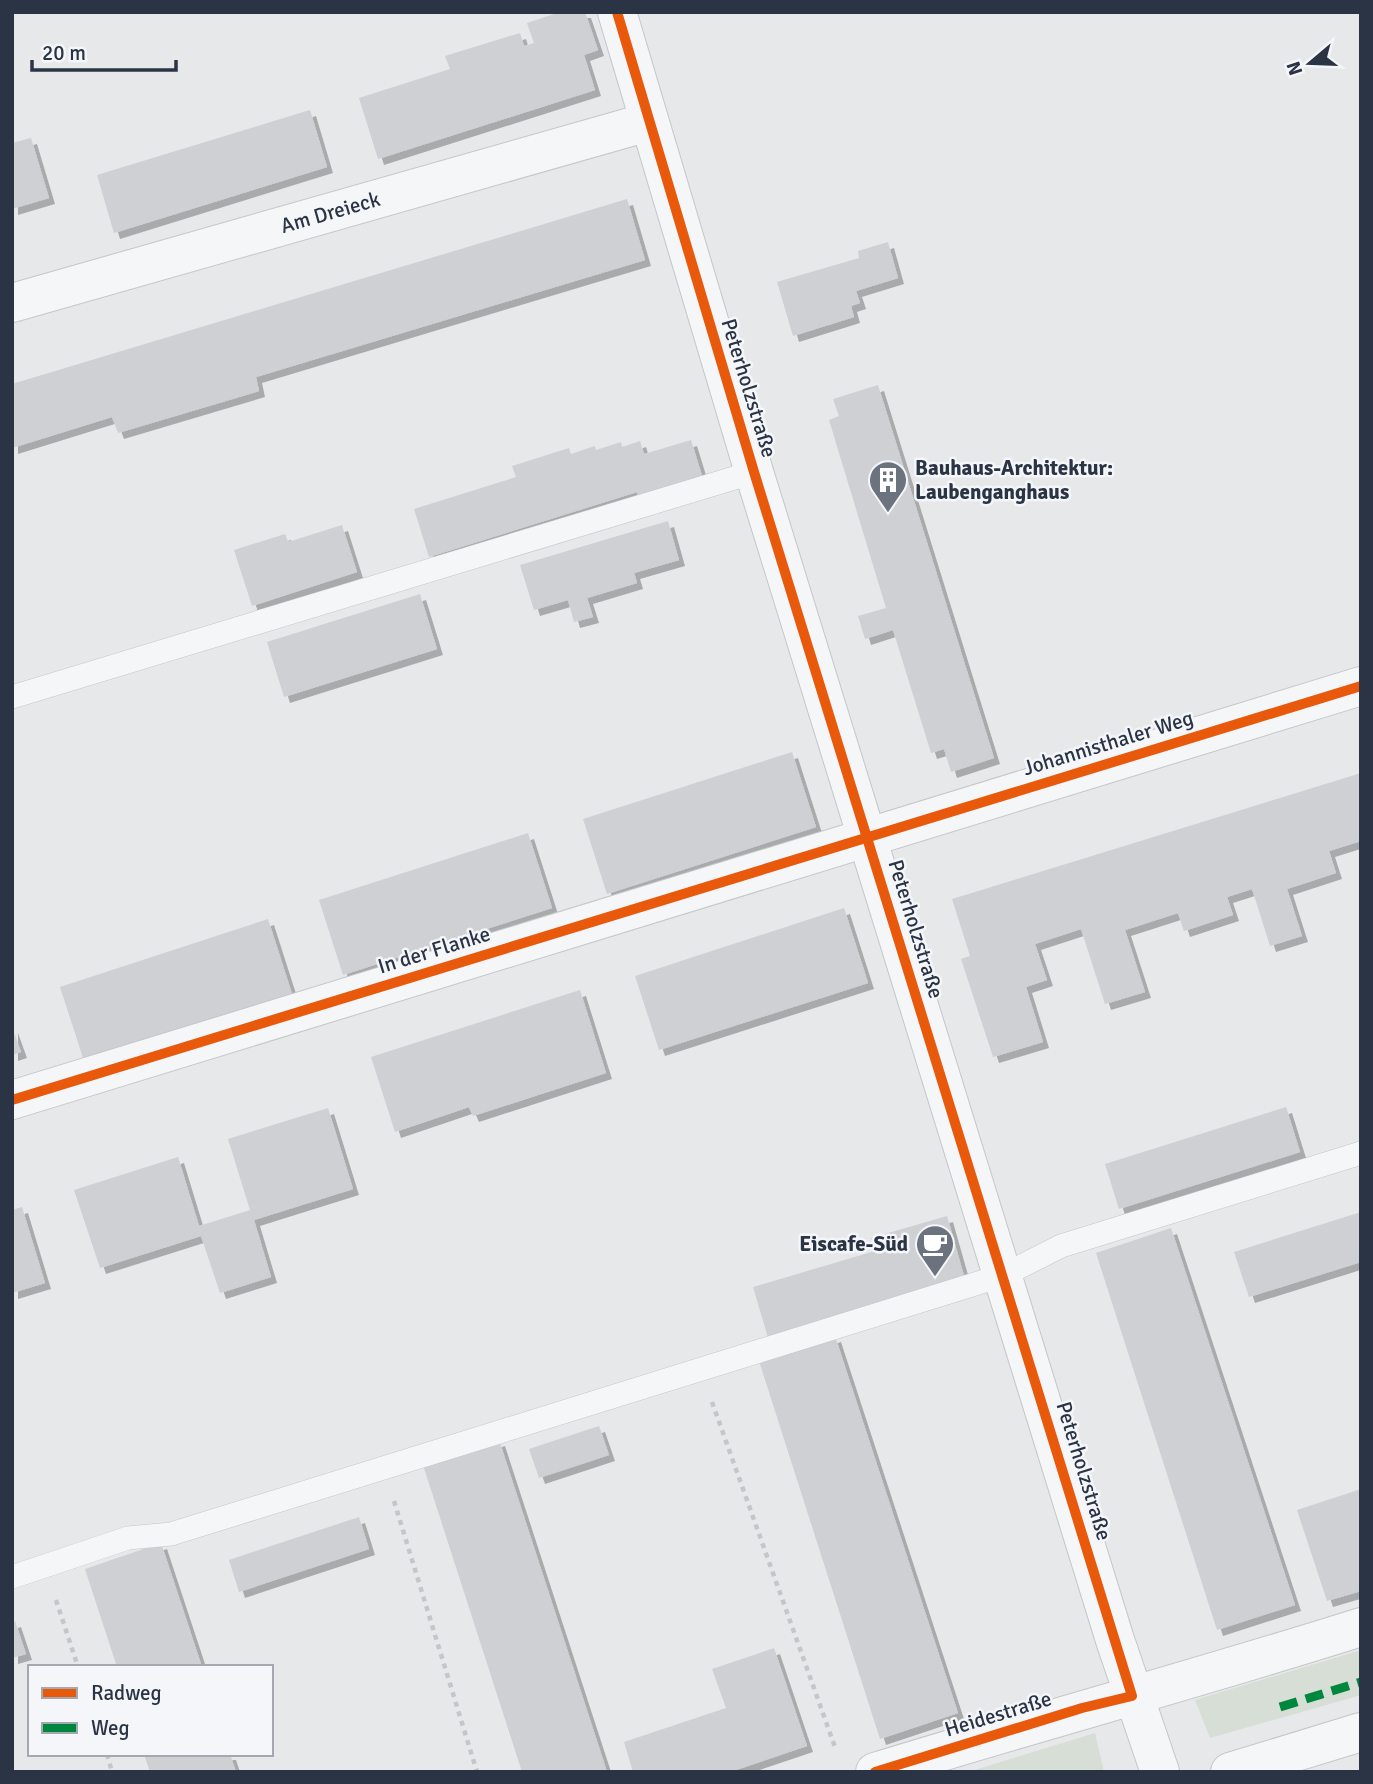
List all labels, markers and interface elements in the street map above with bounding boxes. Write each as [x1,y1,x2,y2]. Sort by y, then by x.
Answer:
scale bar [32,28,175,72]
north arrow [1275,28,1345,98]
text: 20 m [42,40,86,66]
text: N [1281,58,1308,78]
street label: Am Dreieck [278,186,384,239]
street label: Peterholzstraße [716,315,782,461]
place label: Bauhaus-Architektur: Laubenganghaus [915,455,1113,505]
building icon: Bauhaus-Architektur: Laubenganghaus [867,459,909,514]
street label: Johannisthaler Weg [1020,705,1196,781]
street label: Peterholzstraße [883,856,949,1002]
street label: In der Flanke [375,921,493,979]
cafe icon: Eiscafe-Süd [914,1223,956,1278]
place label: Eiscafe-Süd [799,1231,908,1257]
street label: Peterholzstraße [1051,1398,1117,1544]
legend [28,1665,273,1756]
text: Radweg [91,1680,162,1706]
street label: Heidestraße [941,1685,1055,1743]
text: Weg [91,1715,130,1741]

